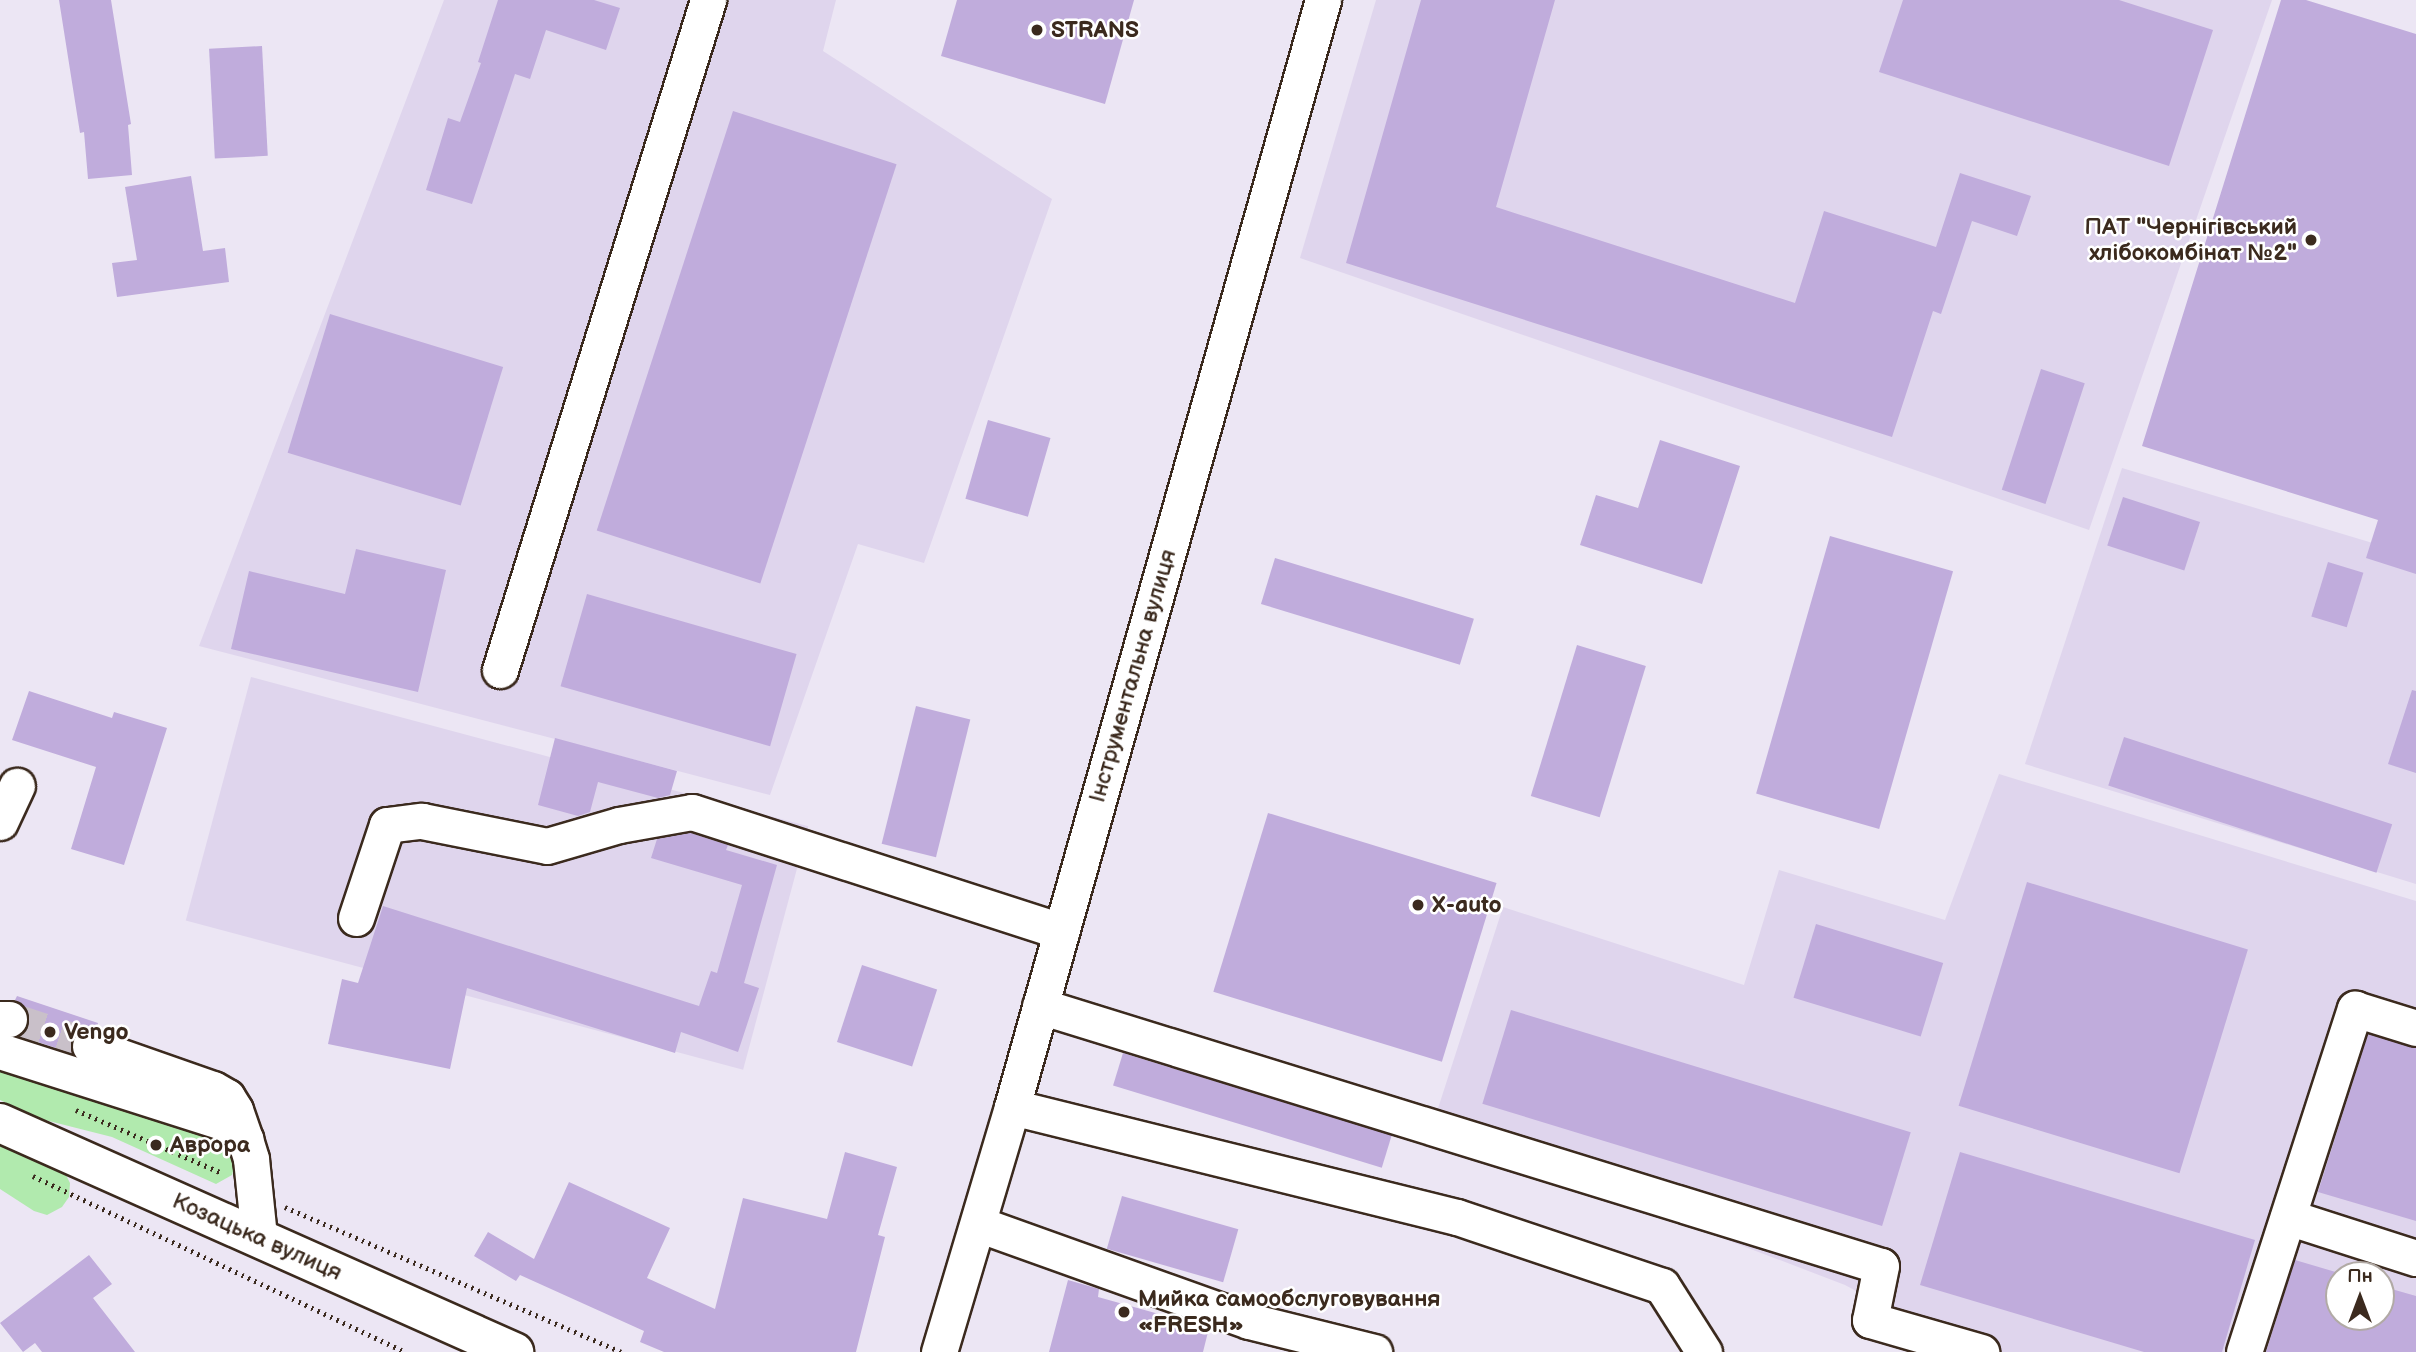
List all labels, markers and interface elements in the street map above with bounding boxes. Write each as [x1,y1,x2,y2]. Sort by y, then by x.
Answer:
place label: STRANS [1051,16,1139,44]
marker: STRANS [1029,22,1045,38]
place label: ПАТ "Чернігівський хлібокомбінат №2" [2085,213,2297,267]
marker: ПАТ "Чернігівський хлібокомбінат №2" [2303,232,2319,248]
street label: Інструментальна вулиця [1084,546,1182,806]
place label: X-auto [1432,891,1502,919]
marker: X-auto [1410,897,1426,913]
place label: Vengo [64,1018,129,1046]
marker: Vengo [42,1024,58,1040]
place label: Аврора [170,1131,250,1159]
marker: Аврора [148,1137,164,1153]
street label: Козацька вулиця [168,1187,346,1287]
north arrow [2325,1261,2395,1331]
text: Пн [2347,1265,2373,1288]
place label: Мийка самообслуговування «FRESH» [1138,1285,1441,1339]
marker: Мийка самообслуговування «FRESH» [1116,1304,1132,1320]

